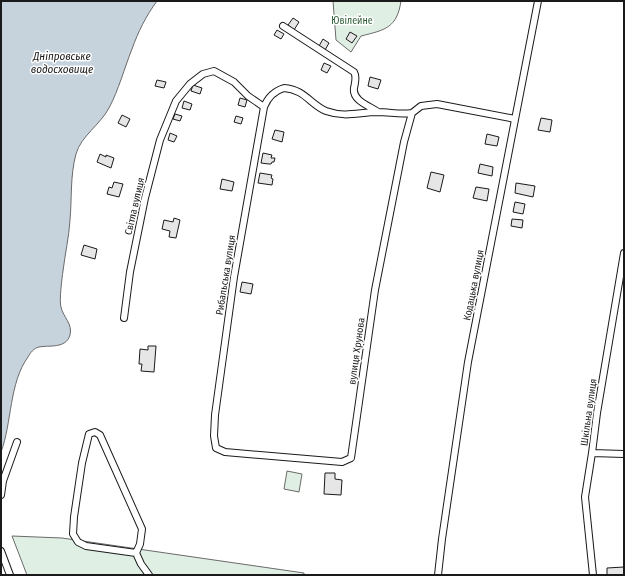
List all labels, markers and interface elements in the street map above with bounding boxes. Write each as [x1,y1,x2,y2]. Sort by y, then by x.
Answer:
park label: Ювілейне [331,14,373,27]
water label: Дніпровське водосховище [31,50,93,76]
street label: Світла вулиця [122,176,147,236]
street label: Рибальська вулиця [214,234,238,316]
street label: Кодацька вулиця [461,249,487,322]
street label: вулиця Хрунова [346,317,368,385]
street label: Шкільна вулиця [577,378,600,447]

